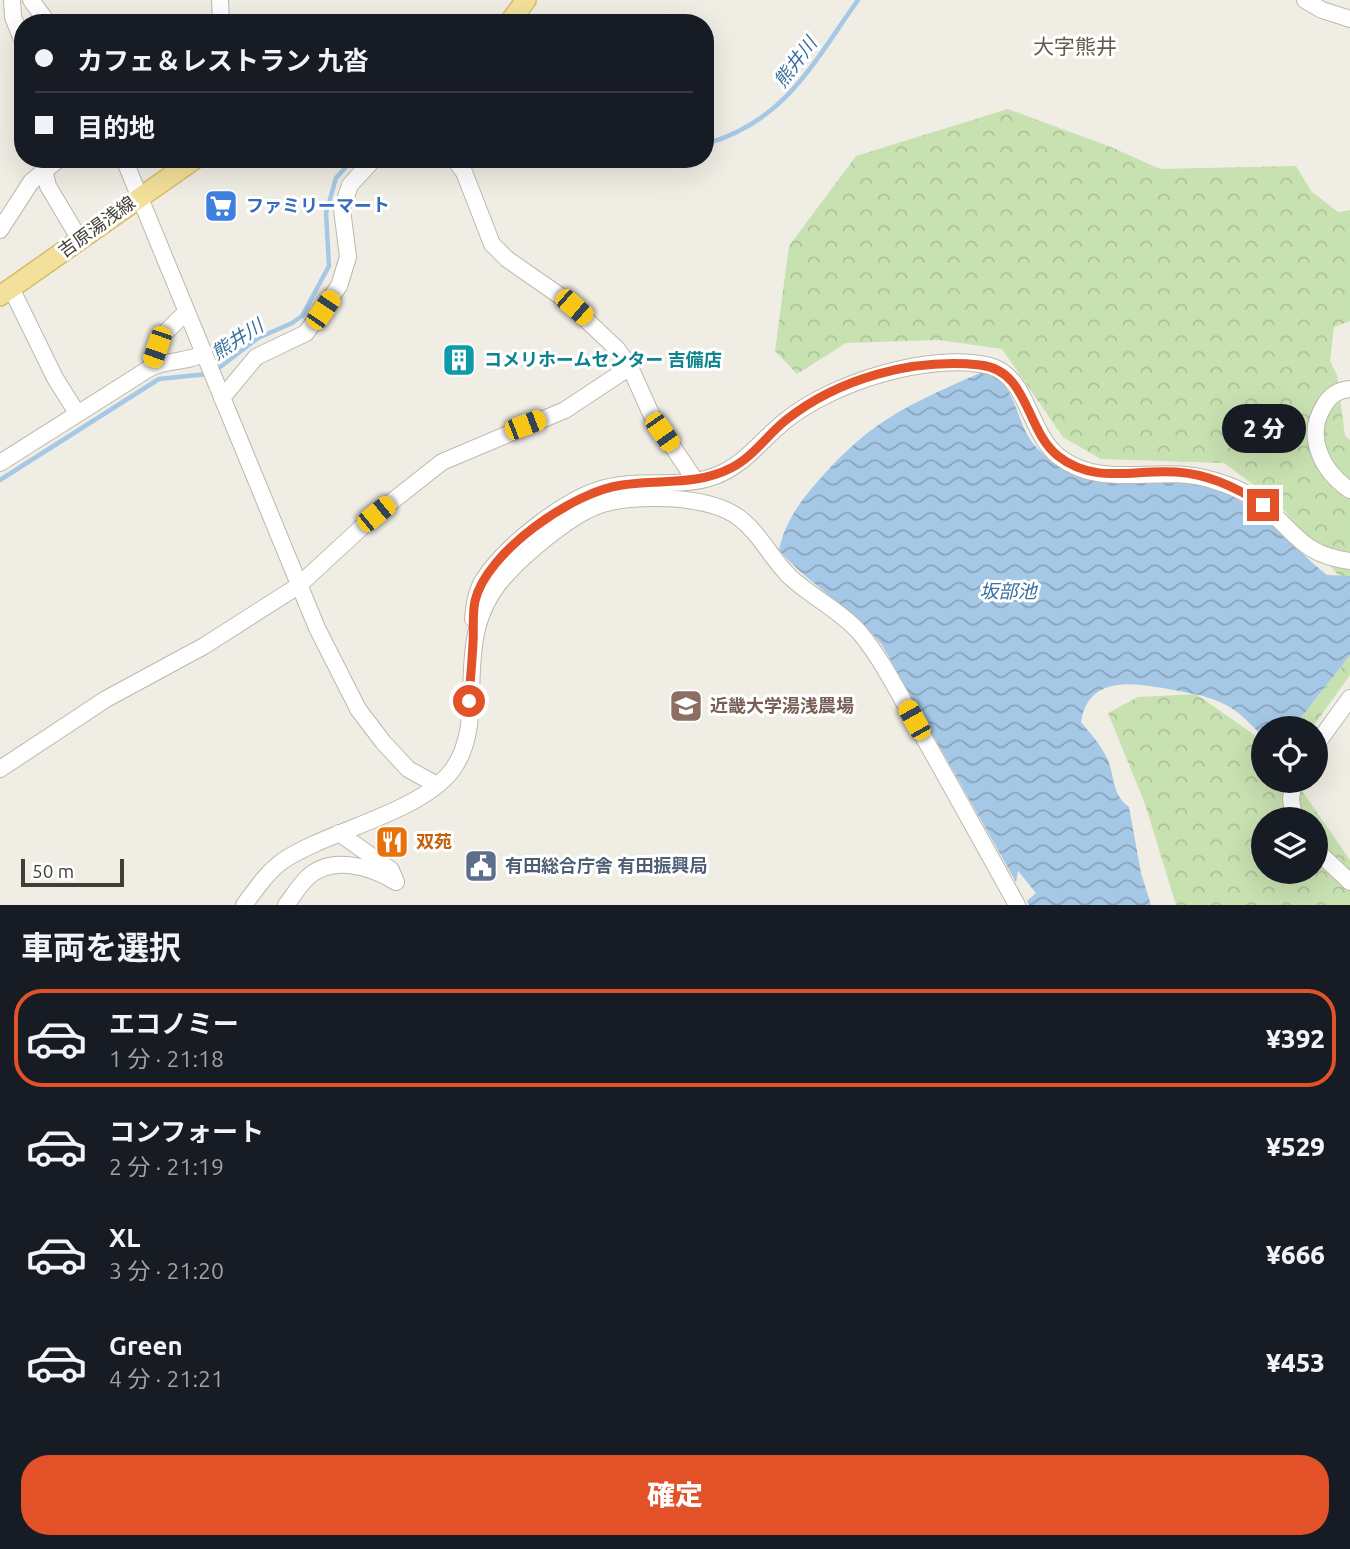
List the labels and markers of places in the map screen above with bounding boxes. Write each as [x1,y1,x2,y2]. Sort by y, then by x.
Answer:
supermarket icon: ファミリーマート [202,187,240,225]
place label: ファミリーマート [246,195,390,215]
building icon: コメリホームセンター 吉備店 [440,341,478,379]
place label: コメリホームセンター 吉備店 [484,349,722,369]
school or university icon: 近畿大学湯浅農場 [667,687,705,725]
place label: 近畿大学湯浅農場 [710,695,854,715]
restaurant icon: 双苑 [373,823,411,861]
place label: 双苑 [416,831,452,851]
public building icon: 有田総合庁舎 有田振興局 [462,847,500,885]
place label: 有田総合庁舎 有田振興局 [505,855,707,875]

